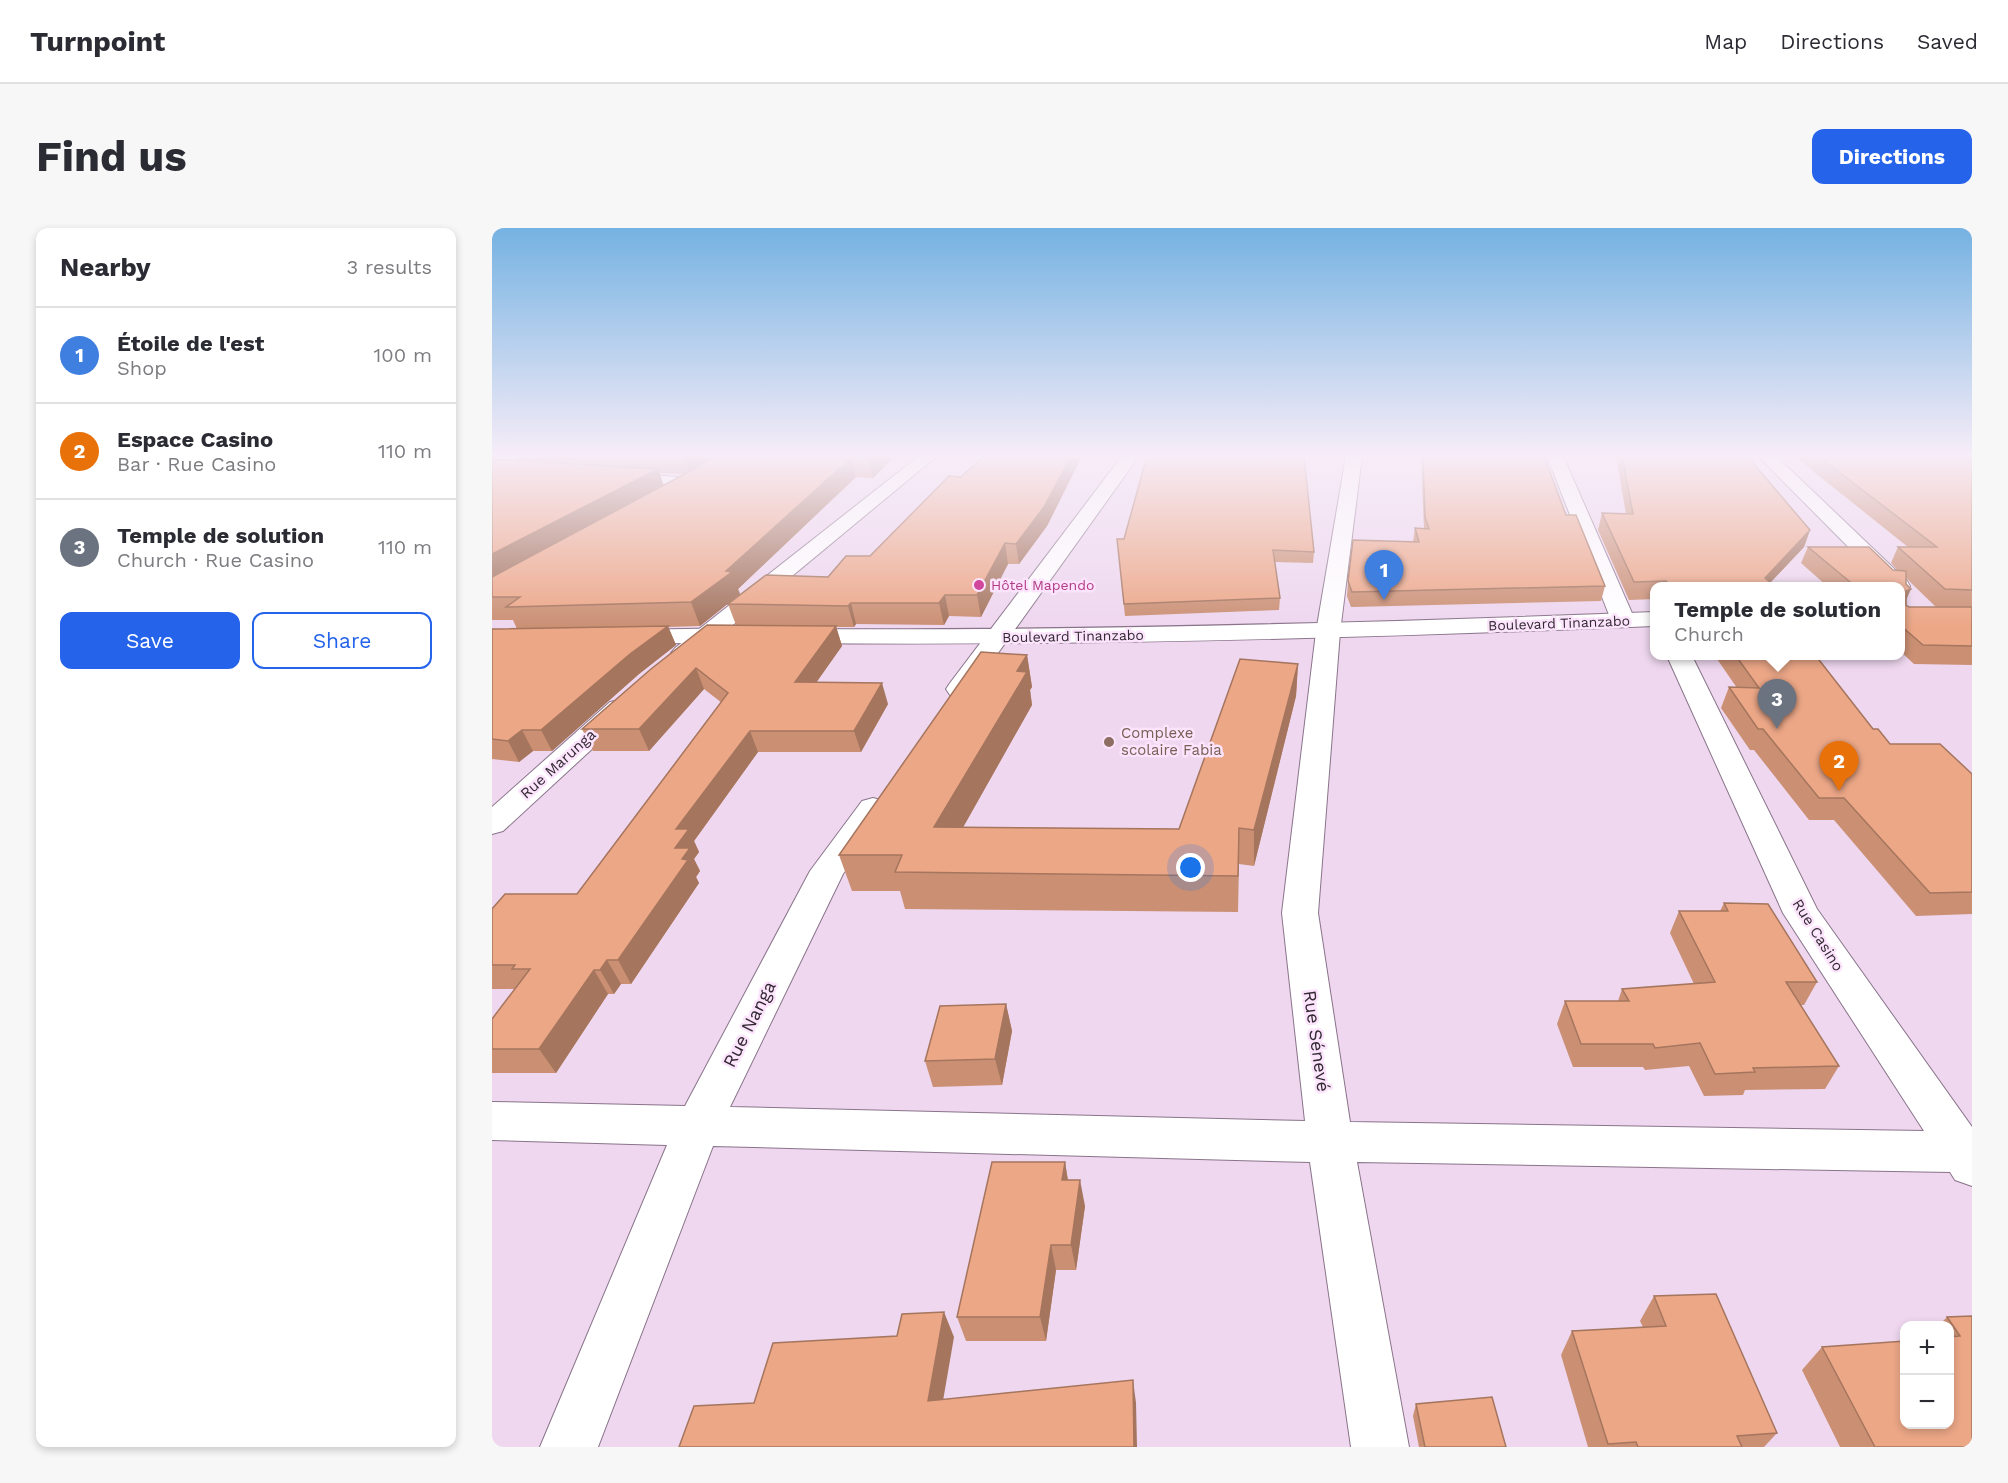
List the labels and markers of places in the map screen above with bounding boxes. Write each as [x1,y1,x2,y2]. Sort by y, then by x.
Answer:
pin: 1 [1364,550,1404,600]
place label: Hôtel Mapendo [991,577,1094,593]
marker: Hôtel Mapendo [972,578,986,592]
pin: 3 [1758,680,1796,729]
place label: Complexe scolaire Fabia [1121,724,1222,759]
marker: Complexe scolaire Fabia [1102,735,1116,749]
pin: 2 [1820,742,1858,791]

